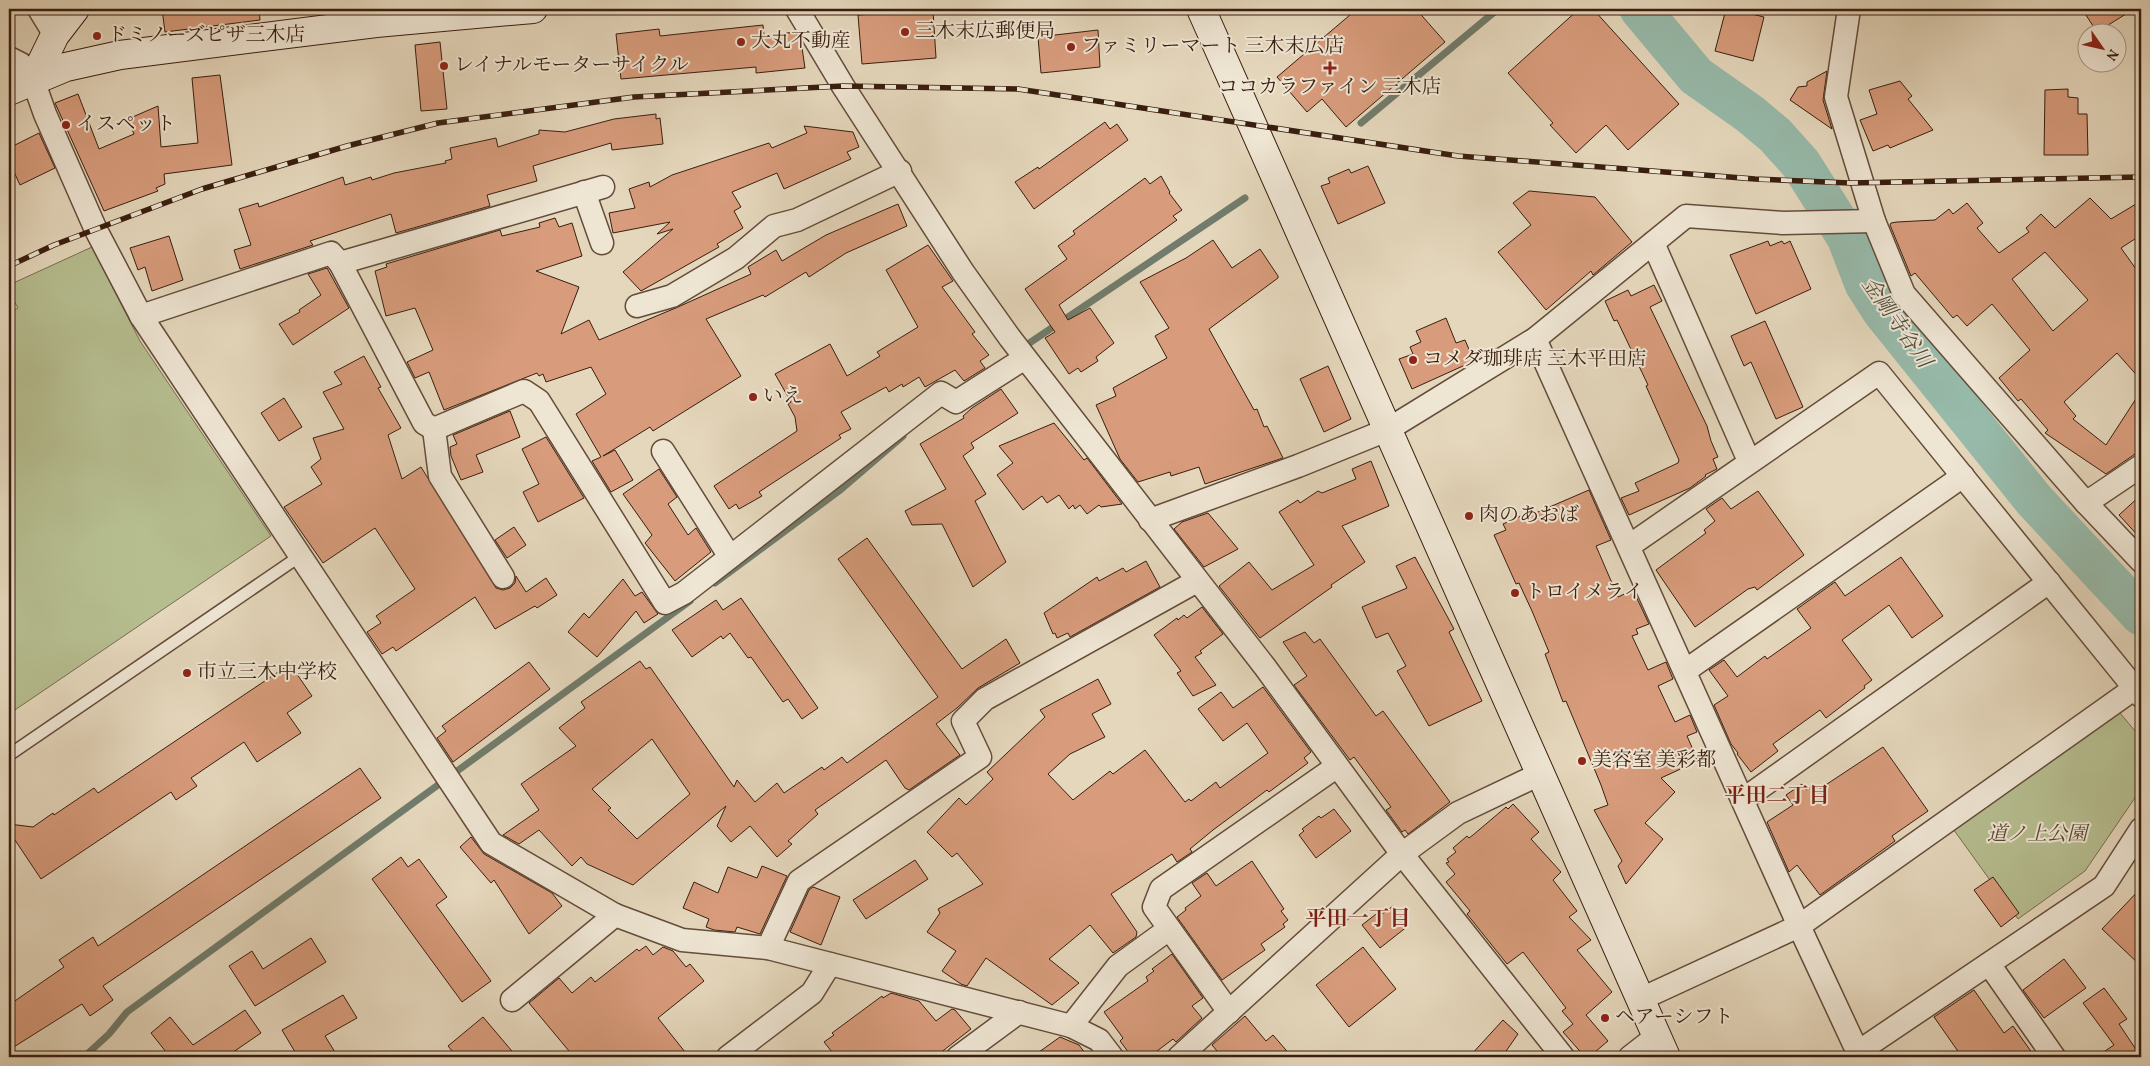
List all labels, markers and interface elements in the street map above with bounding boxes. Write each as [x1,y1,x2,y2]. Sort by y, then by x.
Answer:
place label: 三木末広郵便局 [915,18,1055,46]
place label: ドミノーズピザ三木店 [107,22,305,50]
north arrow [2078,22,2128,72]
marker: 三木末広郵便局 [899,26,911,38]
place label: 大丸不動産 [751,28,851,56]
marker: ドミノーズピザ三木店 [91,30,103,42]
place label: ファミリーマート 三木末広店 [1081,33,1345,61]
marker: 大丸不動産 [735,36,747,48]
marker: ファミリーマート 三木末広店 [1065,41,1077,53]
text: N [2101,45,2122,64]
place label: レイナルモーターサイクル [454,52,689,80]
marker: レイナルモーターサイクル [438,60,450,72]
marker: ココカラファイン 三木店 [1324,62,1336,74]
place label: ココカラファイン 三木店 [1218,74,1442,102]
place label: イスペット [76,111,176,139]
marker: イスペット [60,119,72,131]
water label: 金剛寺谷川 [1854,272,1939,376]
place label: コメダ珈琲店 三木平田店 [1423,346,1647,374]
marker: コメダ珈琲店 三木平田店 [1407,354,1419,366]
place label: いえ [763,383,803,411]
marker: いえ [747,391,759,403]
place label: 肉のあおば [1479,502,1579,530]
marker: 肉のあおば [1463,510,1475,522]
place label: トロイメライ [1525,579,1644,607]
marker: トロイメライ [1509,587,1521,599]
place label: 市立三木中学校 [197,659,337,687]
marker: 市立三木中学校 [181,667,193,679]
place label: 美容室 美彩都 [1592,747,1716,775]
marker: 美容室 美彩都 [1576,755,1588,767]
district label: 平田二丁目 [1725,782,1830,811]
park label: 道ノ上公園 [1987,821,2090,849]
district label: 平田一丁目 [1306,905,1411,934]
place label: ヘアーシフト [1615,1004,1733,1032]
marker: ヘアーシフト [1599,1012,1611,1024]

